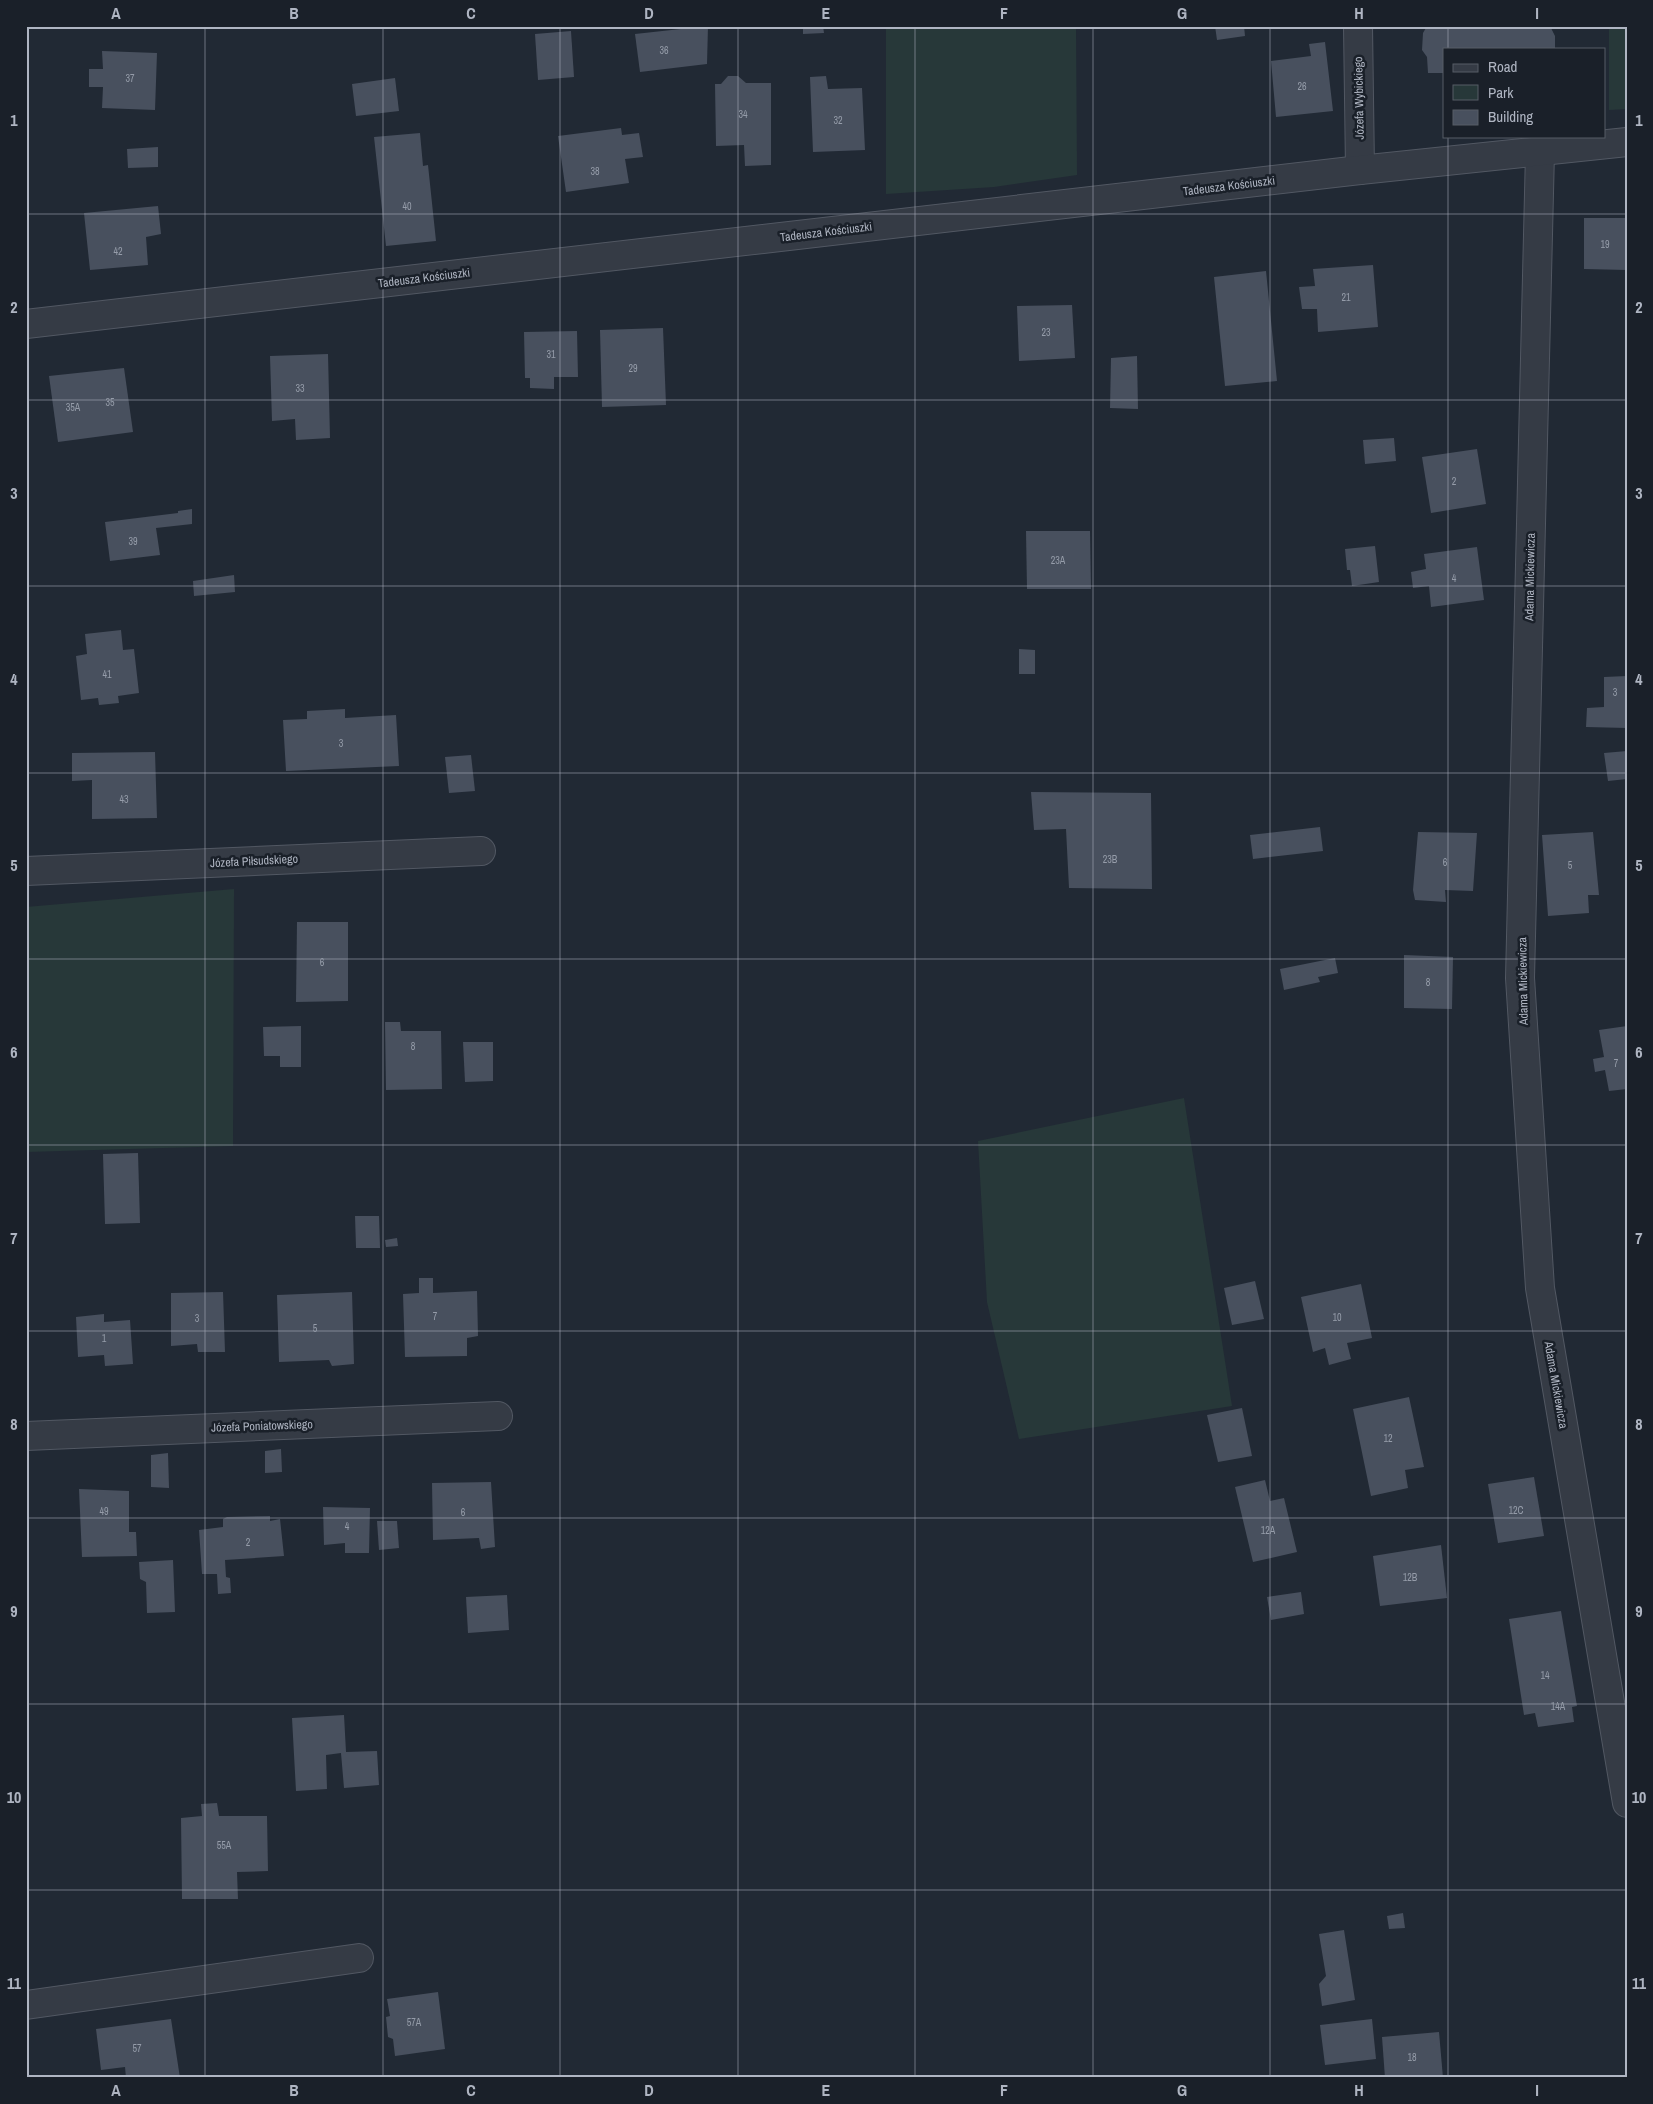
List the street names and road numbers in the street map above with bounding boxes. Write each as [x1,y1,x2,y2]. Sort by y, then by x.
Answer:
street label: Józefa Wybickiego [1350,56,1368,140]
street label: Tadeusza Kościuszki [1182,172,1276,200]
street label: Tadeusza Kościuszki [779,218,873,246]
street label: Tadeusza Kościuszki [377,264,471,292]
street label: Adama Mickiewicza [1521,532,1539,622]
street label: Józefa Piłsudskiego [210,851,298,871]
street label: Adama Mickiewicza [1514,936,1532,1026]
street label: Adama Mickiewicza [1540,1339,1572,1430]
street label: Józefa Poniatowskiego [211,1416,313,1436]

